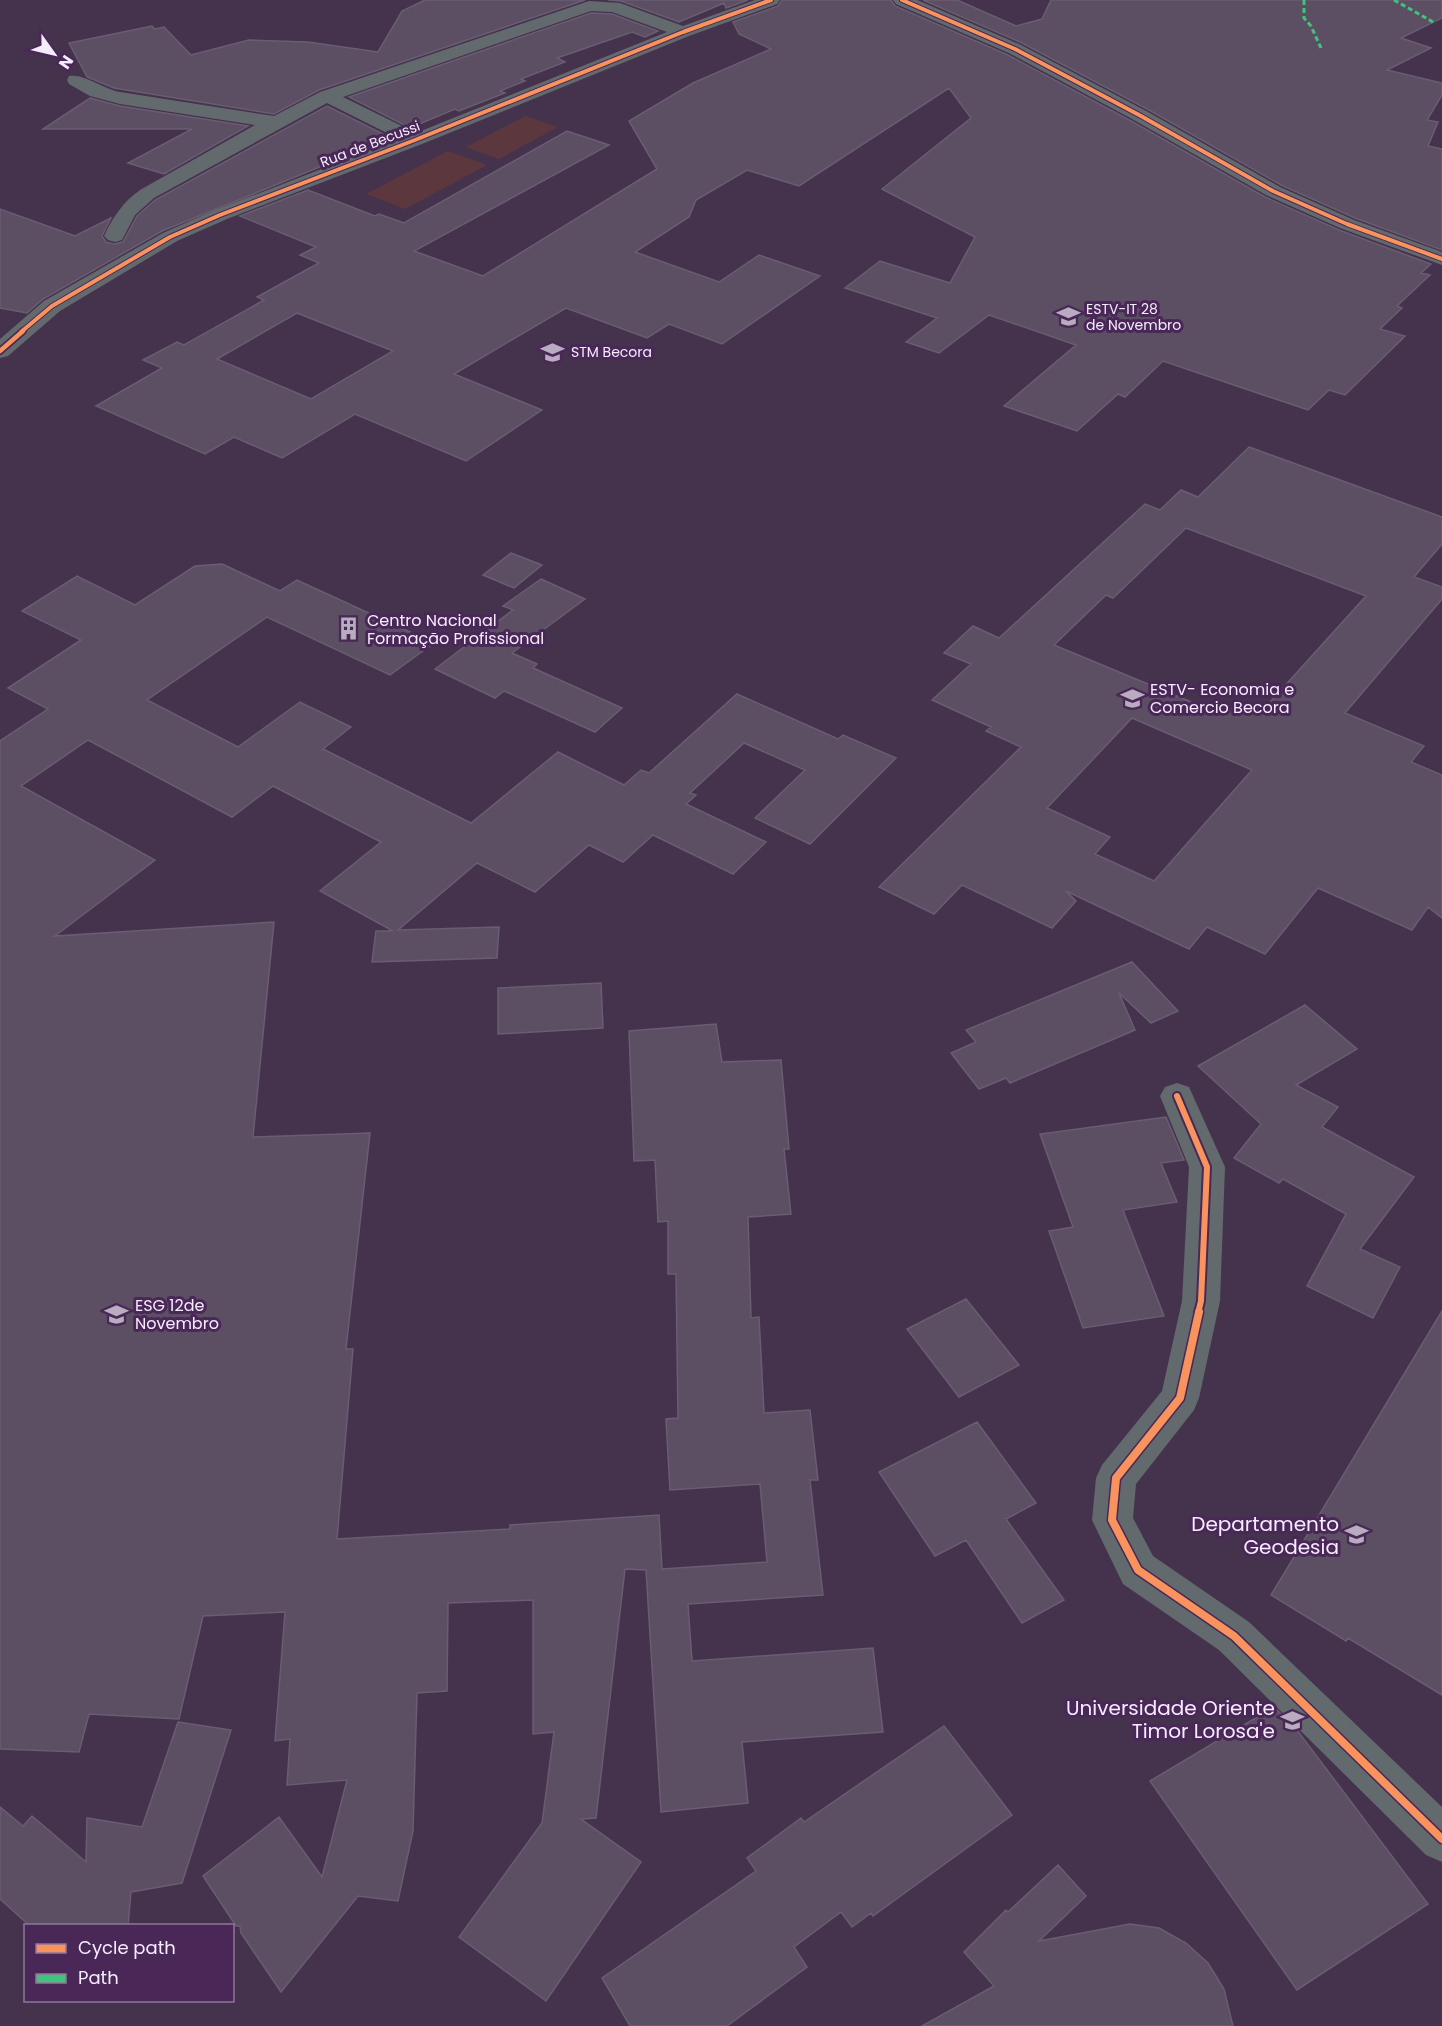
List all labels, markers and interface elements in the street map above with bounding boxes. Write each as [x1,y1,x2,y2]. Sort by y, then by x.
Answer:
north arrow [24,24,84,84]
text: N [53,51,79,74]
street label: Rua de Becussi [317,116,423,172]
place label: ESTV-IT 28 de Novembro [1086,299,1181,335]
school or university icon: ESTV-IT 28 de Novembro [1055,304,1081,330]
school or university icon: STM Becora [540,339,566,365]
place label: STM Becora [571,342,652,362]
place label: Centro Nacional Formação Profissional [367,609,544,650]
building icon: Centro Nacional Formação Profissional [336,616,362,642]
place label: ESTV- Economia e Comercio Becora [1150,678,1294,719]
school or university icon: ESTV- Economia e Comercio Becora [1119,685,1145,711]
place label: ESG 12de Novembro [135,1294,219,1335]
school or university icon: ESG 12de Novembro [104,1301,130,1327]
place label: Departamento Geodesia [1191,1510,1339,1561]
school or university icon: Departamento Geodesia [1344,1522,1370,1548]
place label: Universidade Oriente Timor Lorosa'e [1066,1694,1275,1745]
school or university icon: Universidade Oriente Timor Lorosa'e [1280,1707,1306,1733]
legend [24,1924,234,2002]
text: Cycle path [78,1935,176,1960]
text: Path [78,1965,119,1990]

